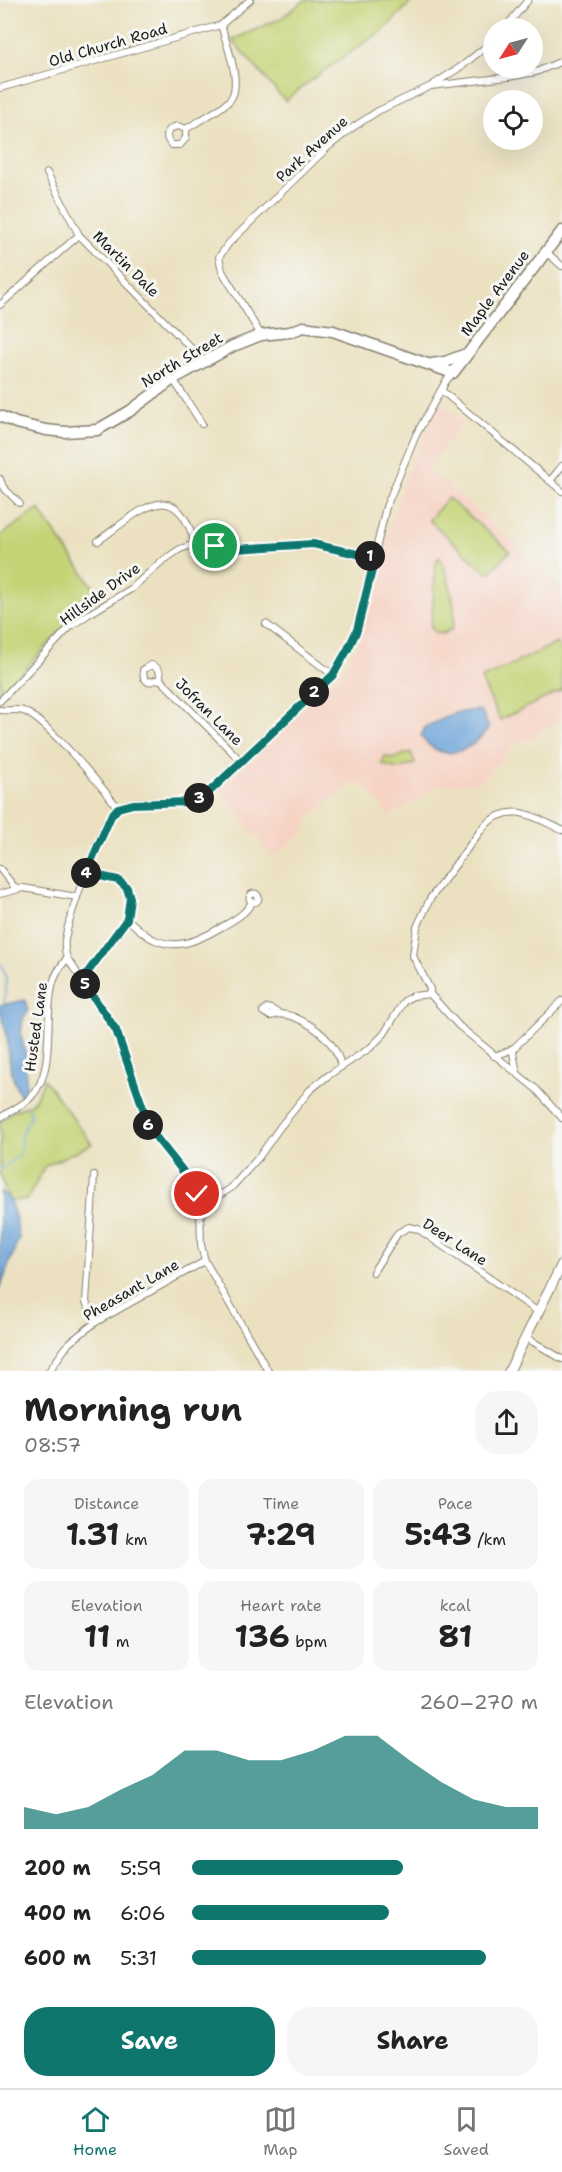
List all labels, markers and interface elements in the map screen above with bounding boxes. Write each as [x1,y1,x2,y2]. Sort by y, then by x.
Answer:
street label: Old Church Road [46,18,170,71]
north arrow [483,18,543,78]
map controls [483,18,543,150]
button: locate [483,90,543,150]
street label: Park Avenue [272,111,352,187]
street label: Martin Dale [88,226,164,302]
street label: Maple Avenue [456,246,534,340]
street label: North Street [138,328,226,392]
pin [189,520,240,571]
icon: arrive [198,529,231,562]
pin: 1 [355,541,385,571]
text: 1 [366,545,374,566]
street label: Hillside Drive [56,558,144,630]
street label: Jofran Lane [171,674,247,750]
pin: 2 [299,677,329,707]
text: 2 [308,681,320,702]
pin: 3 [184,783,214,813]
text: 3 [193,787,205,808]
pin: 4 [71,858,101,888]
text: 4 [80,862,92,883]
pin: 5 [70,969,100,999]
text: 5 [80,973,90,994]
street label: Husted Lane [20,981,52,1073]
pin: 6 [133,1110,163,1140]
text: 6 [142,1114,154,1135]
pin [171,1168,222,1219]
icon: check [180,1177,213,1210]
street label: Deer Lane [419,1214,491,1270]
street label: Pheasant Lane [79,1254,183,1326]
text: Morning run [24,1387,242,1432]
button: share [475,1391,538,1454]
text: 08:57 [24,1432,81,1458]
text: Distance [74,1493,139,1514]
text: Time [263,1493,299,1514]
text: Pace [438,1493,473,1514]
text: 1.31 [66,1514,120,1555]
text: 7:29 [246,1514,316,1555]
text: 5:43 [405,1514,472,1555]
text: km [120,1529,148,1550]
text: /km [472,1529,506,1550]
text: Elevation [71,1595,142,1616]
text: Heart rate [240,1595,322,1616]
text: kcal [440,1595,471,1616]
text: 11 [84,1616,110,1657]
text: 136 [235,1616,290,1657]
text: 81 [438,1616,472,1657]
text: m [110,1631,130,1652]
text: bpm [290,1631,327,1652]
text: Elevation [24,1689,114,1715]
text: 260–270 m [419,1689,538,1715]
text: 200 m [24,1855,91,1881]
text: 5:59 [120,1855,162,1881]
text: 400 m [24,1900,91,1926]
text: 6:06 [120,1900,166,1926]
text: 600 m [24,1945,91,1971]
text: 5:31 [120,1945,157,1971]
button: Save [24,2007,275,2076]
button: Share [287,2007,538,2076]
tab: Home [73,2103,117,2160]
tab: Map [263,2103,297,2160]
tab: Saved [444,2103,489,2160]

